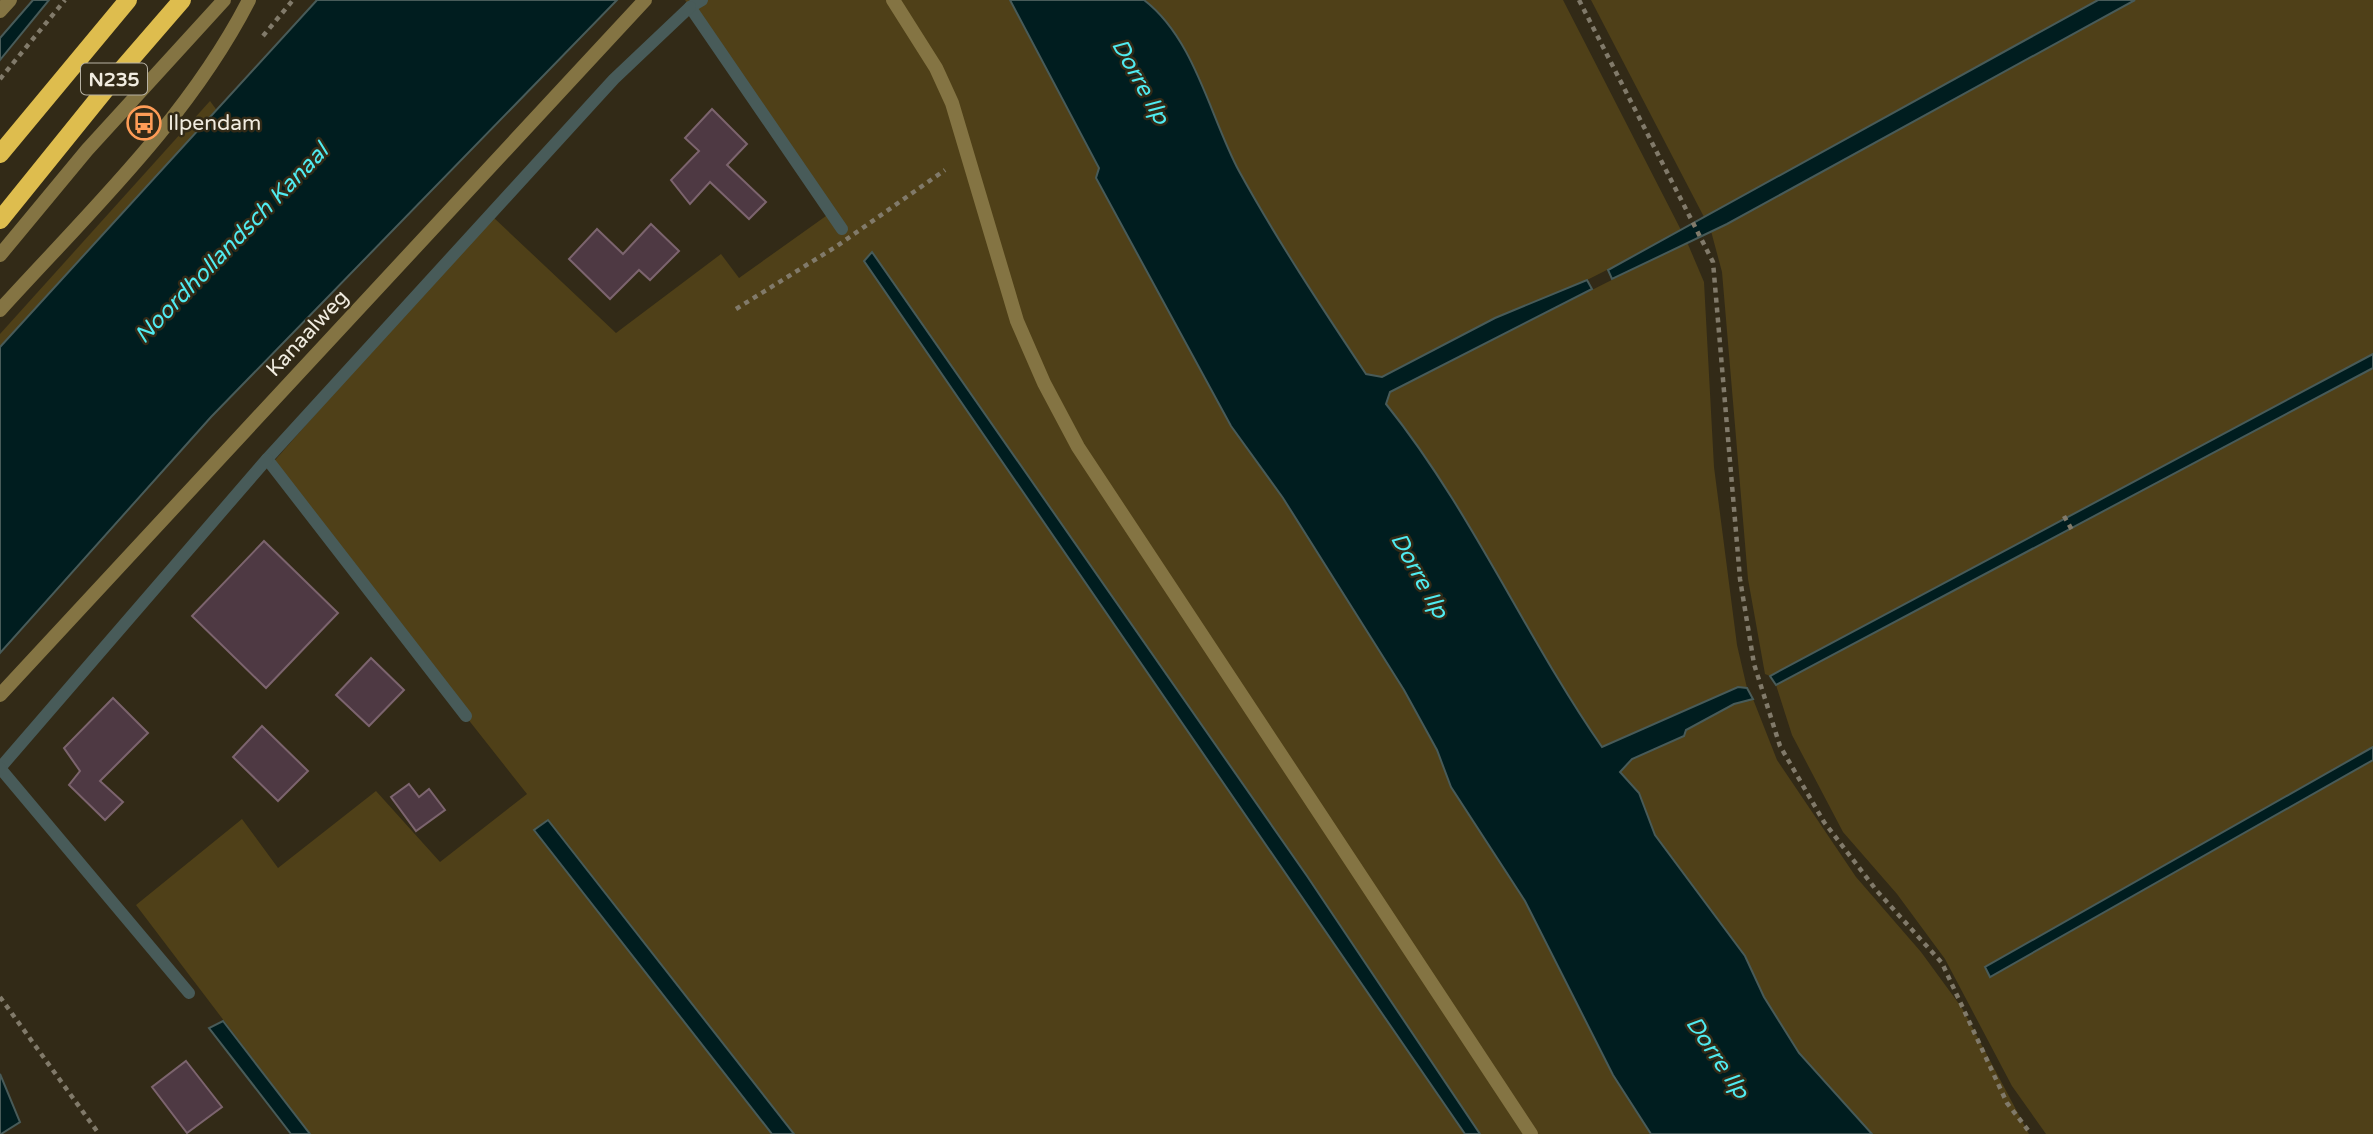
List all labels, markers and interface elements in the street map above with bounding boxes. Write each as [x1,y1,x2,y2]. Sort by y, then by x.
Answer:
water label: Dorre Ilp [1105,34,1176,131]
road number: N235 [81,64,147,94]
bus stop icon: Ilpendam [125,104,163,142]
place label: Ilpendam [168,111,261,136]
water label: Noordhollandsch Kanaal [129,136,336,350]
street label: Kanaalweg [261,285,354,382]
water label: Dorre Ilp [1384,528,1455,625]
water label: Dorre Ilp [1679,1011,1756,1105]

